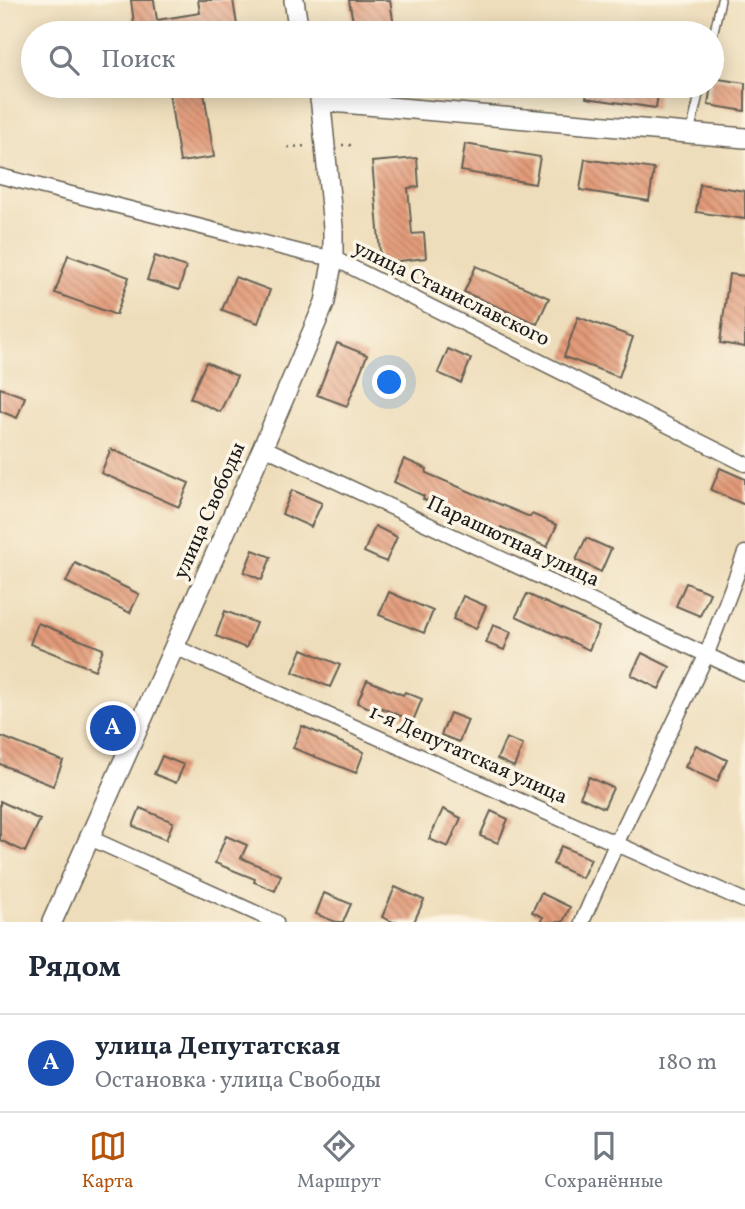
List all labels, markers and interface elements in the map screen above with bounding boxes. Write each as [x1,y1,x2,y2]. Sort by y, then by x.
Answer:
search box [21,21,724,98]
icon: search [45,41,83,79]
text: Поиск [101,42,175,78]
street label: улица Станиславского [348,234,554,354]
your location [372,365,406,399]
street label: улица Свободы [167,438,253,584]
street label: Парашютная улица [422,489,604,595]
street label: 1-я Депутатская улица [364,698,572,812]
pin: A [90,702,136,754]
text: Рядом [28,947,121,989]
text: улица Депутатская [95,1029,340,1065]
text: A [43,1047,59,1079]
text: 180 m [658,1047,717,1079]
text: Остановка · улица Свободы [95,1065,381,1097]
tab: Карта [82,1127,133,1195]
tab: Маршрут [297,1127,381,1195]
tab: Сохранённые [545,1127,663,1195]

